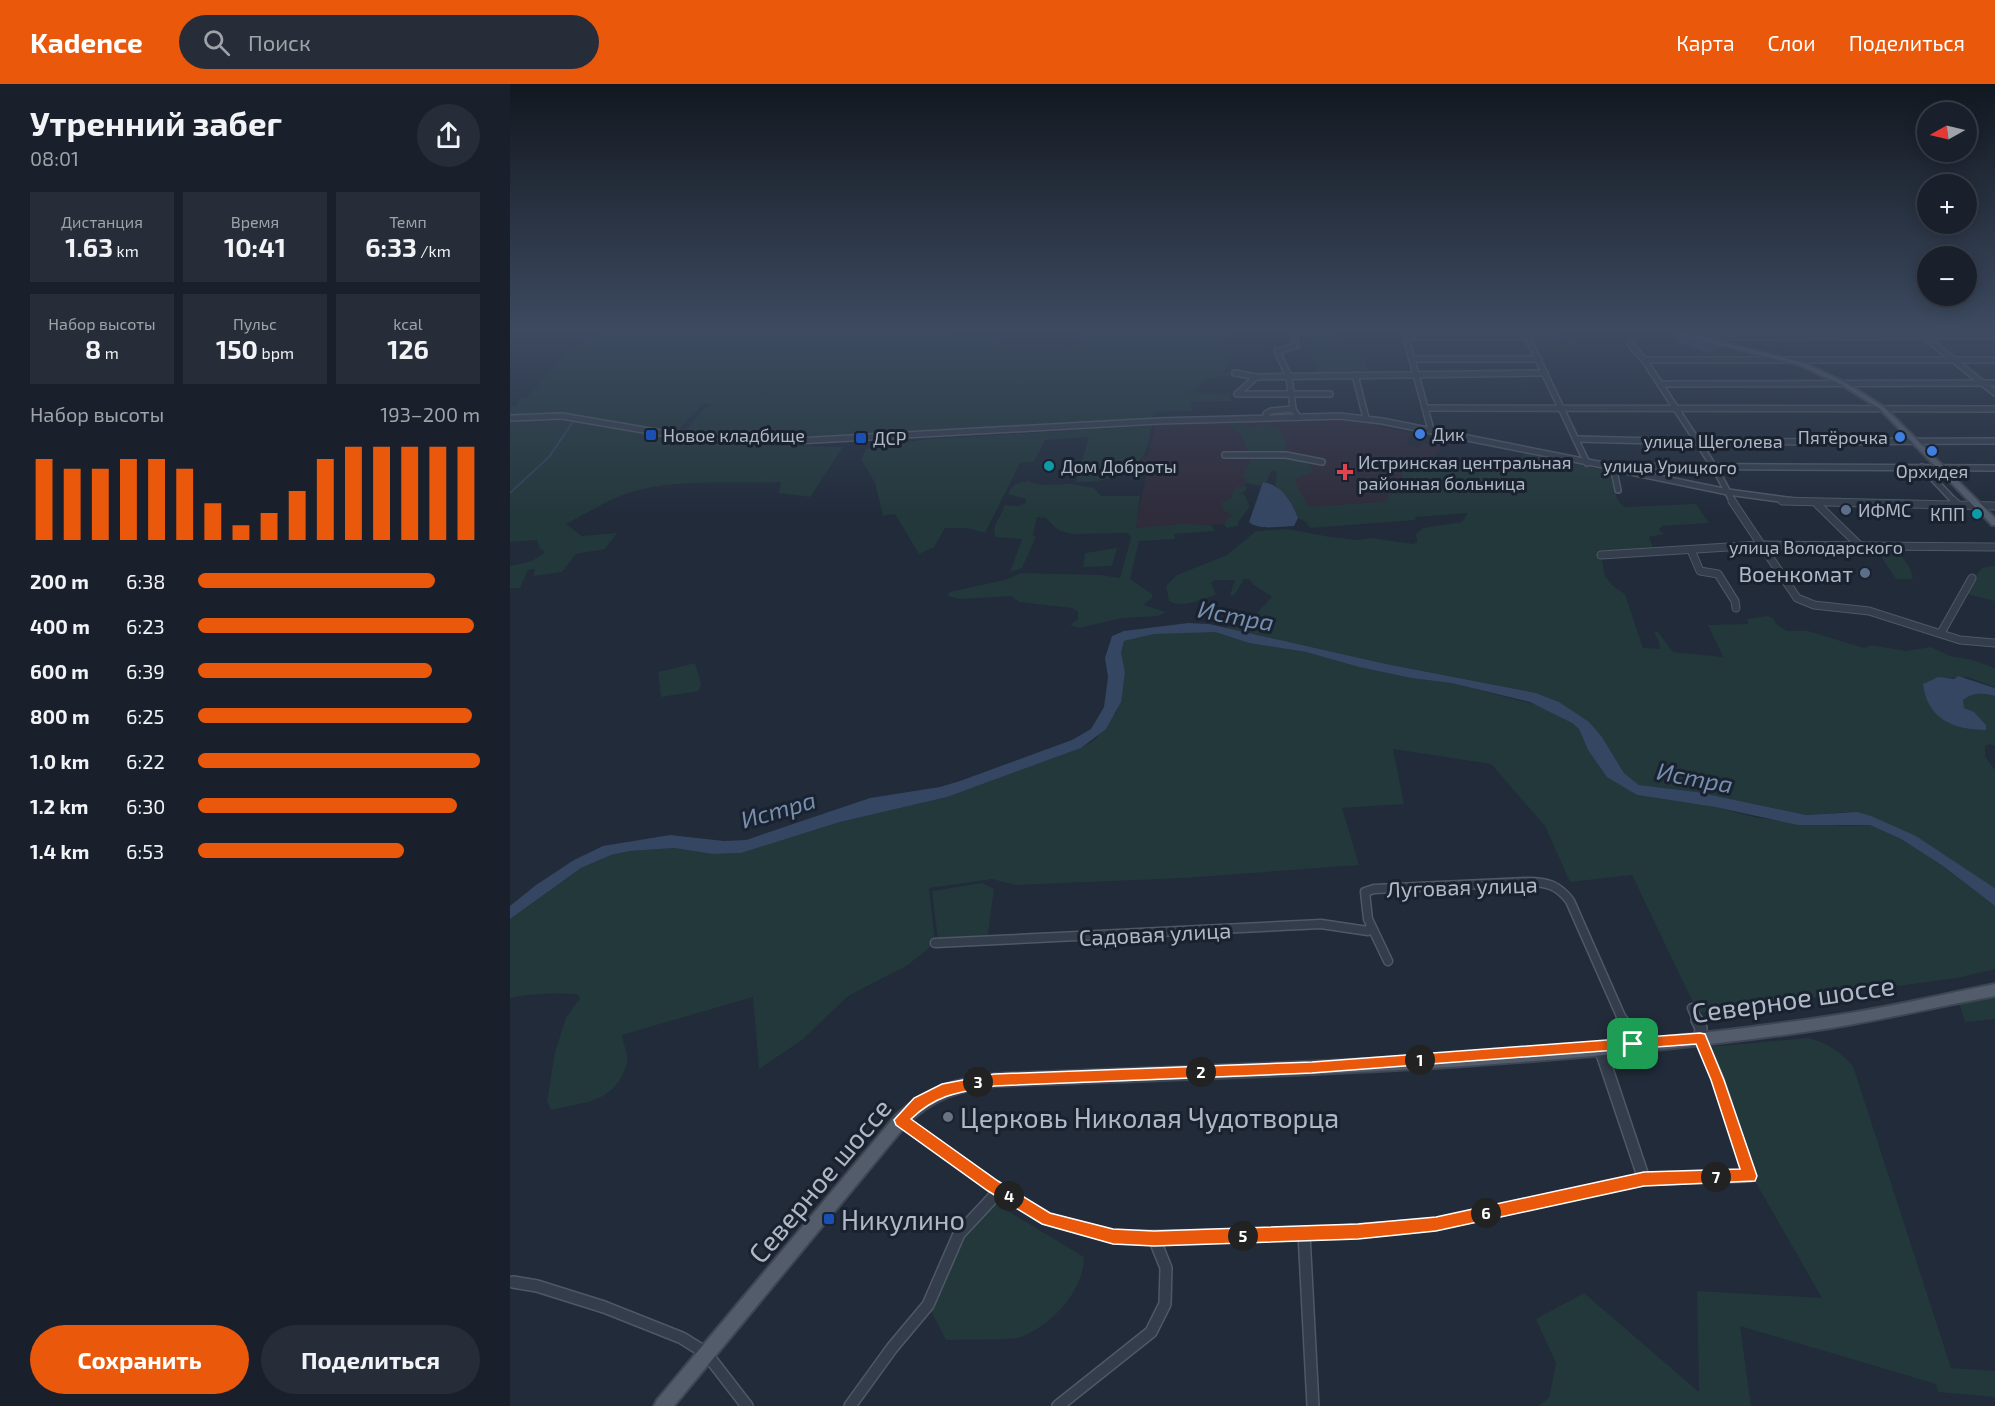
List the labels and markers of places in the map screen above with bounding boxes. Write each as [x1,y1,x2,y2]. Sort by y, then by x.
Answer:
place label: Дик [1432,423,1465,445]
place label: Новое кладбище [663,424,805,446]
place label: Пятёрочка [1798,426,1888,448]
place label: ДСР [873,427,906,449]
marker: Дик [1413,427,1427,441]
marker: Новое кладбище [644,428,658,442]
marker: Пятёрочка [1893,430,1907,444]
marker: ДСР [854,431,868,445]
marker: Орхидея [1925,444,1939,458]
place label: Истринская центральная районная больница [1358,451,1572,494]
place label: Дом Доброты [1061,455,1177,477]
marker: Дом Доброты [1042,459,1056,473]
place label: Орхидея [1896,460,1968,482]
marker: Истринская центральная районная больница [1336,463,1354,481]
place label: ИФМС [1858,499,1911,521]
marker: ИФМС [1839,503,1853,517]
place label: КПП [1930,503,1965,525]
marker: КПП [1970,507,1984,521]
place label: Военкомат [1738,560,1853,586]
marker: Военкомат [1858,566,1872,580]
pin [1607,1018,1658,1069]
pin: 1 [1405,1045,1435,1075]
pin: 2 [1186,1057,1216,1087]
pin: 3 [963,1067,993,1097]
place label: Церковь Николая Чудотворца [960,1101,1339,1134]
marker: Церковь Николая Чудотворца [941,1110,955,1124]
pin: 7 [1701,1162,1731,1192]
pin: 4 [994,1181,1024,1211]
pin: 6 [1471,1198,1501,1228]
place label: Никулино [841,1203,965,1236]
marker: Никулино [822,1212,836,1226]
pin: 5 [1228,1221,1258,1251]

